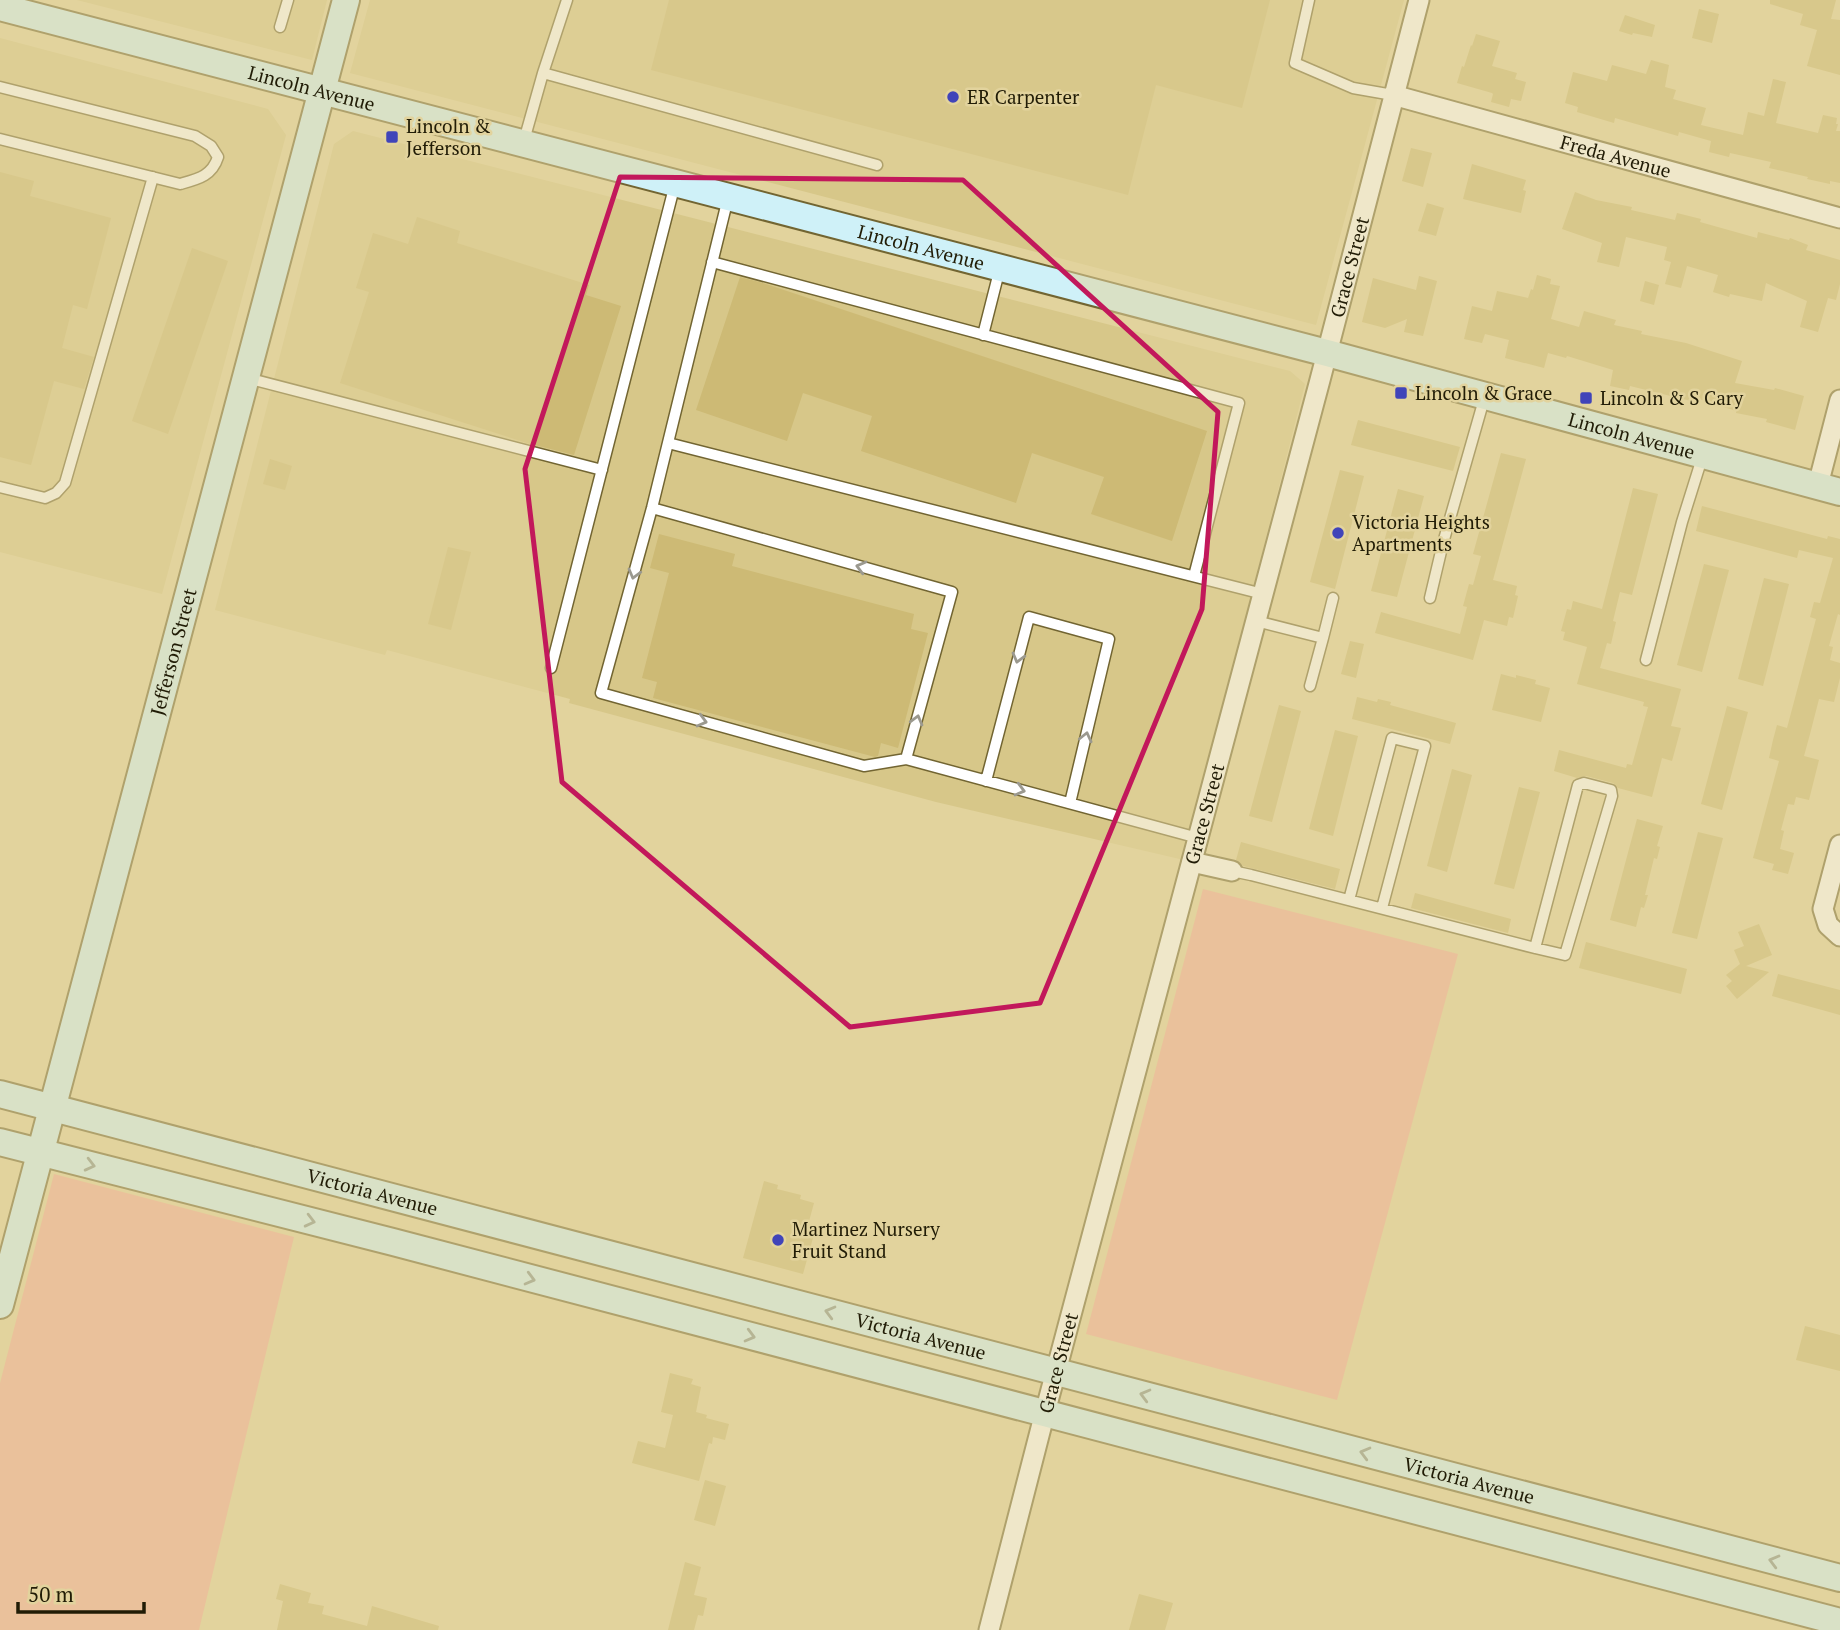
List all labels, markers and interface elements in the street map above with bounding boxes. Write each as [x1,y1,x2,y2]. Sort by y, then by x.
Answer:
street label: Lincoln Avenue [246,59,378,116]
place label: ER Carpenter [967,84,1080,109]
marker: ER Carpenter [945,89,961,105]
place label: Lincoln & Jefferson [406,113,491,160]
marker: Lincoln & Jefferson [384,129,400,145]
street label: Freda Avenue [1558,129,1674,183]
street label: Grace Street [1324,214,1374,320]
street label: Lincoln Avenue [855,218,987,275]
place label: Lincoln & Grace [1415,380,1552,405]
marker: Lincoln & Grace [1393,385,1409,401]
place label: Lincoln & S Cary [1600,385,1743,410]
marker: Lincoln & S Cary [1578,390,1594,406]
street label: Lincoln Avenue [1566,406,1698,464]
place label: Victoria Heights Apartments [1352,509,1490,556]
marker: Victoria Heights Apartments [1330,525,1346,541]
one-way arrow [856,560,868,575]
one-way arrow [627,568,642,580]
street label: Jefferson Street [144,585,202,718]
one-way arrow [1012,652,1026,664]
one-way arrow [696,713,708,727]
one-way arrow [909,714,923,726]
one-way arrow [1078,731,1092,743]
street label: Grace Street [1179,761,1229,867]
one-way arrow [1013,782,1025,796]
one-way arrow [84,1157,96,1171]
street label: Victoria Avenue [304,1162,441,1221]
one-way arrow [304,1213,316,1227]
place label: Martinez Nursery Fruit Stand [792,1216,940,1263]
marker: Martinez Nursery Fruit Stand [770,1232,786,1248]
one-way arrow [524,1270,536,1285]
one-way arrow [824,1306,836,1320]
street label: Victoria Avenue [853,1307,989,1365]
street label: Grace Street [1032,1310,1083,1416]
one-way arrow [744,1328,756,1343]
one-way arrow [1139,1389,1151,1403]
one-way arrow [1359,1447,1371,1461]
street label: Victoria Avenue [1401,1451,1537,1509]
one-way arrow [1768,1555,1780,1569]
scale bar [18,1570,144,1614]
text: 50 m [28,1580,74,1608]

